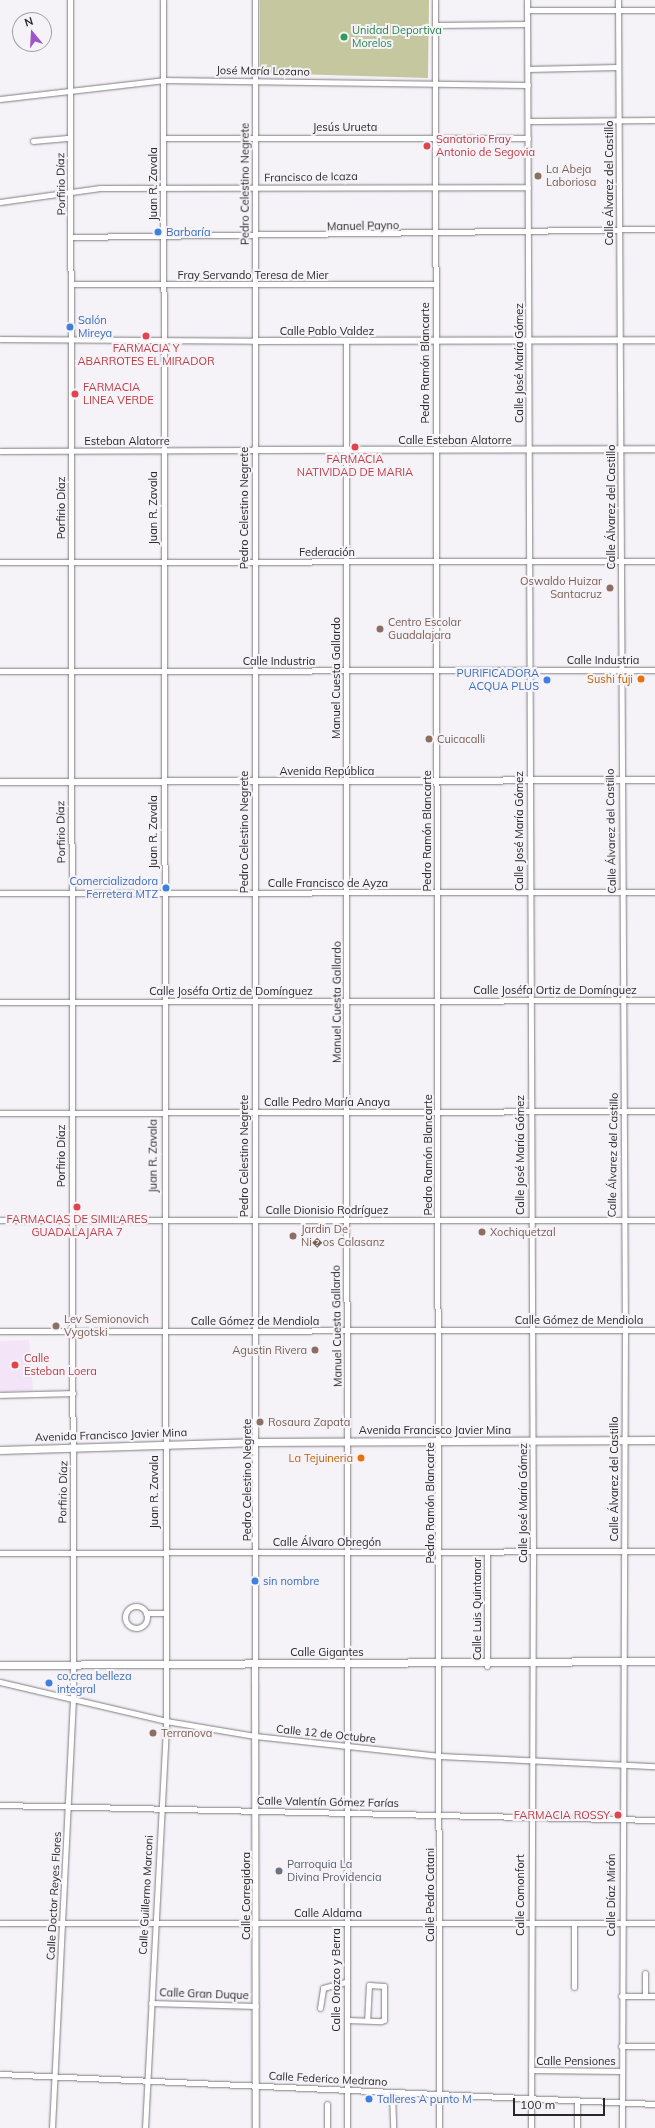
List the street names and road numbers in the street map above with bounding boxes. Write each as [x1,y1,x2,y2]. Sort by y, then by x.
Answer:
street label: José María Lozano [216,64,310,78]
street label: Jesús Urueta [313,120,377,134]
street label: Calle Álvarez del Castillo [602,121,616,245]
street label: Pedro Celestino Negrete [238,123,252,245]
street label: Juan R. Zavala [146,147,160,221]
street label: Porfirio Díaz [54,153,68,215]
street label: Francisco de Icaza [264,170,358,184]
street label: Manuel Payno [327,219,399,233]
street label: Fray Servando Teresa de Mier [177,268,329,282]
street label: Pedro Ramón Blancarte [418,302,432,424]
street label: Calle José María Gómez [512,303,526,423]
street label: Calle Pablo Valdez [280,324,374,338]
street label: Calle Esteban Alatorre [398,433,512,447]
street label: Esteban Alatorre [84,434,170,448]
street label: Calle Álvarez del Castillo [604,445,618,569]
street label: Pedro Celestino Negrete [237,447,251,569]
street label: Juan R. Zavala [146,471,160,545]
street label: Porfirio Díaz [54,477,68,539]
street label: Federación [299,545,355,559]
street label: Manuel Cuesta Gallardo [329,617,343,739]
street label: Calle Industria [567,653,639,667]
street label: Calle Industria [243,654,315,668]
street label: Avenida República [280,764,374,778]
street label: Calle Álvarez del Castillo [603,768,619,894]
street label: Pedro Ramón Blancarte [420,770,434,892]
street label: Pedro Celestino Negrete [237,771,251,893]
street label: Calle José María Gómez [512,771,526,891]
street label: Juan R. Zavala [146,795,160,869]
street label: Porfirio Díaz [54,801,68,863]
street label: Calle Francisco de Ayza [268,876,388,890]
street label: Manuel Cuesta Gallardo [330,941,344,1063]
street label: Calle Joséfa Ortiz de Domínguez [473,983,637,997]
street label: Calle Joséfa Ortiz de Domínguez [149,984,313,998]
street label: Calle Álvarez del Castillo [605,1092,621,1218]
street label: Pedro Ramón Blancarte [421,1094,435,1216]
street label: Pedro Celestino Negrete [237,1095,251,1217]
street label: Calle Pedro María Anaya [264,1095,390,1109]
street label: Calle José María Gómez [513,1095,527,1215]
street label: Juan R. Zavala [146,1119,160,1193]
street label: Porfirio Díaz [54,1125,68,1187]
street label: Calle Dionisio Rodríguez [265,1203,389,1217]
street label: Manuel Cuesta Gallardo [329,1265,345,1387]
street label: Calle Gómez de Mendiola [515,1313,643,1327]
street label: Calle Gómez de Mendiola [191,1314,319,1328]
street label: Calle Álvarez del Castillo [607,1417,621,1541]
street label: Pedro Celestino Negrete [240,1419,254,1541]
street label: Avenida Francisco Javier Mina [359,1423,511,1437]
street label: Avenida Francisco Javier Mina [35,1426,187,1444]
street label: Pedro Ramón Blancarte [423,1442,437,1564]
street label: Calle José María Gómez [516,1443,530,1563]
street label: Juan R. Zavala [147,1455,161,1529]
street label: Porfirio Díaz [56,1461,70,1523]
street label: Calle Álvaro Obregón [273,1535,381,1549]
street label: Calle Luis Quintanar [470,1558,484,1660]
street label: Calle Gigantes [290,1645,364,1659]
street label: Calle 12 de Octubre [275,1722,377,1746]
street label: Calle Valentín Gómez Farías [257,1794,399,1810]
street label: Calle Doctor Reyes Flores [44,1831,64,1961]
street label: Calle Guillermo Marconi [136,1835,156,1955]
street label: Calle Pedro Catani [423,1848,437,1942]
street label: Calle Corregidora [239,1852,253,1940]
street label: Calle Comonfort [513,1854,527,1936]
street label: Calle Díaz Mirón [604,1854,618,1936]
street label: Calle Aldama [294,1906,362,1920]
street label: Calle Orozco y Berra [329,1928,343,2032]
street label: Calle Gran Duque [159,1986,249,2002]
street label: Calle Pensiones [536,2054,616,2068]
street label: Calle Federico Medrano [268,2069,388,2089]

